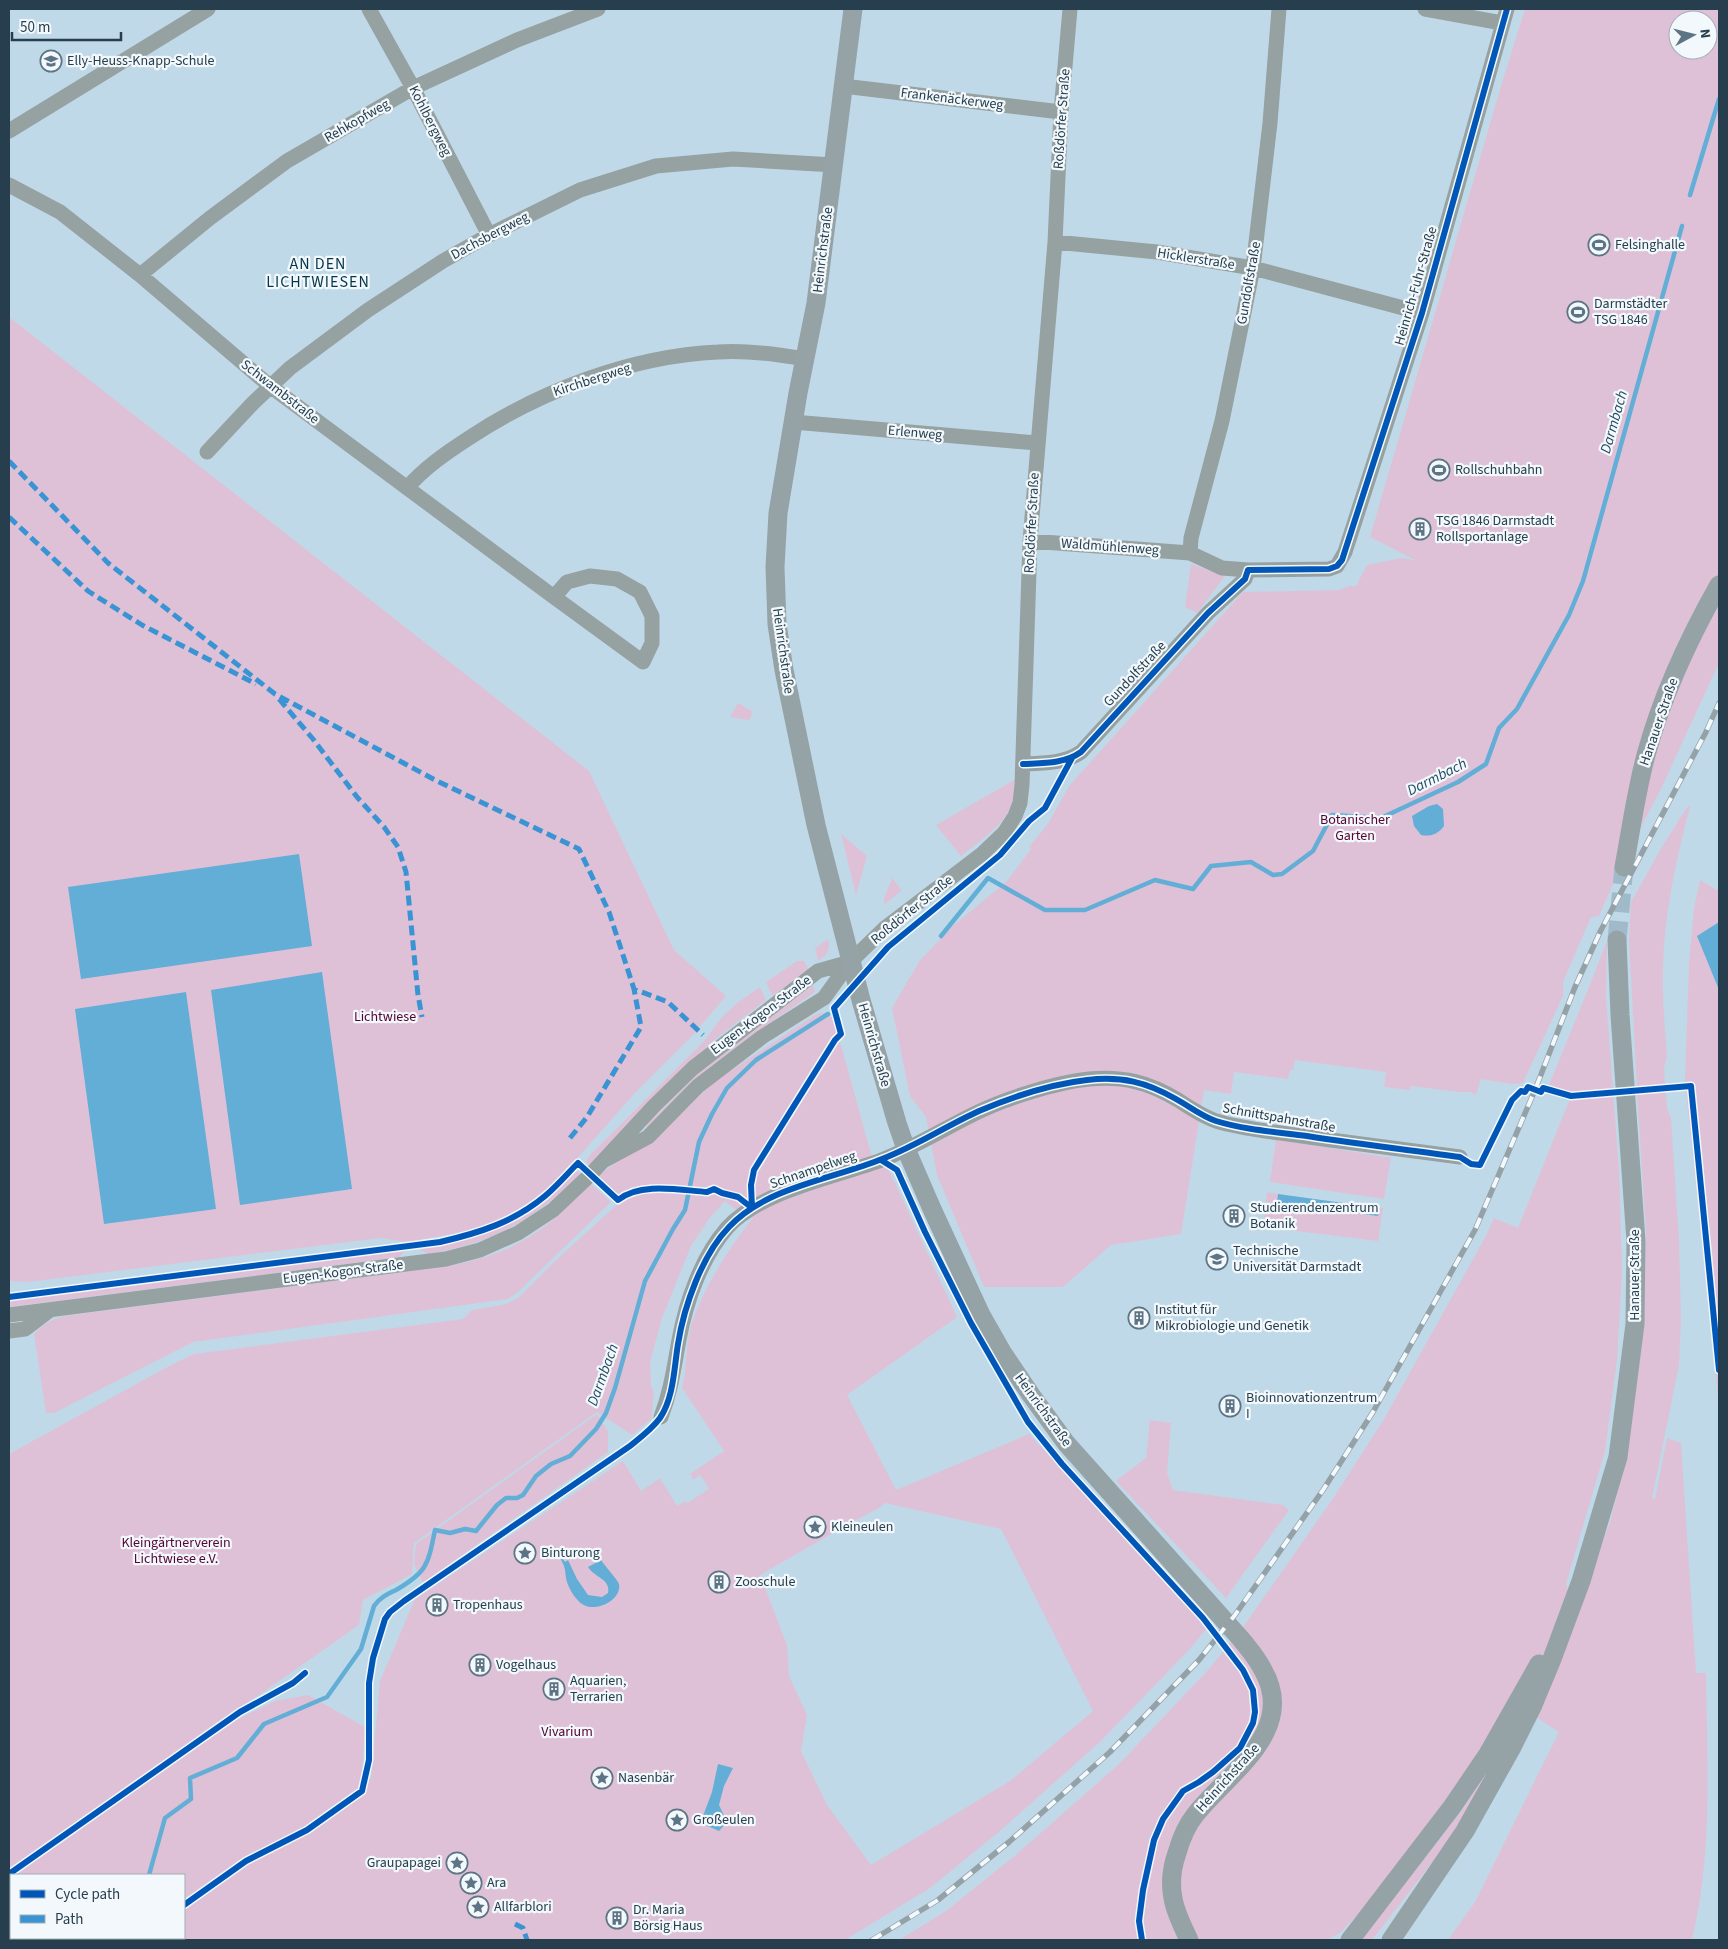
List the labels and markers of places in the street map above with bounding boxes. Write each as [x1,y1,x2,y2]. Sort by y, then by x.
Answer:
school or university icon: Elly-Heuss-Knapp-Schule [39,49,63,73]
place label: Elly-Heuss-Knapp-Schule [67,51,215,71]
sports icon: Felsinghalle [1587,233,1611,257]
place label: Felsinghalle [1615,235,1685,255]
place label: Darmstädter TSG 1846 [1594,294,1667,330]
sports icon: Darmstädter TSG 1846 [1566,300,1590,324]
sports icon: Rollschuhbahn [1427,458,1451,482]
place label: Rollschuhbahn [1455,460,1543,480]
place label: TSG 1846 Darmstadt Rollsportanlage [1436,511,1554,547]
building icon: TSG 1846 Darmstadt Rollsportanlage [1408,517,1432,541]
place label: Studierendenzentrum Botanik [1250,1198,1379,1234]
building icon: Studierendenzentrum Botanik [1222,1204,1246,1228]
place label: Technische Universität Darmstadt [1233,1241,1361,1277]
school or university icon: Technische Universität Darmstadt [1205,1247,1229,1271]
place label: Institut für Mikrobiologie und Genetik [1155,1300,1309,1336]
building icon: Institut für Mikrobiologie und Genetik [1127,1306,1151,1330]
place label: Bioinnovationzentrum I [1246,1388,1377,1424]
building icon: Bioinnovationzentrum I [1218,1394,1242,1418]
place icon: Kleineulen [803,1515,827,1539]
place label: Kleineulen [831,1517,893,1537]
place icon: Binturong [513,1541,537,1565]
place label: Binturong [541,1543,600,1563]
building icon: Zooschule [707,1570,731,1594]
place label: Zooschule [735,1572,795,1592]
building icon: Tropenhaus [425,1593,449,1617]
place label: Tropenhaus [453,1595,523,1615]
building icon: Vogelhaus [468,1653,492,1677]
place label: Vogelhaus [496,1655,556,1675]
place label: Aquarien, Terrarien [570,1671,626,1707]
building icon: Aquarien, Terrarien [542,1677,566,1701]
place icon: Nasenbär [590,1766,614,1790]
place label: Nasenbär [618,1768,674,1788]
place icon: Großeulen [665,1808,689,1832]
place label: Großeulen [693,1810,755,1830]
place icon: Graupapagei [445,1851,469,1875]
place label: Graupapagei [367,1853,441,1873]
place icon: Ara [459,1871,483,1895]
place label: Ara [487,1873,506,1893]
place icon: Allfarblori [466,1895,490,1919]
place label: Allfarblori [494,1897,552,1917]
place label: Dr. Maria Börsig Haus [633,1900,703,1936]
building icon: Dr. Maria Börsig Haus [605,1906,629,1930]

